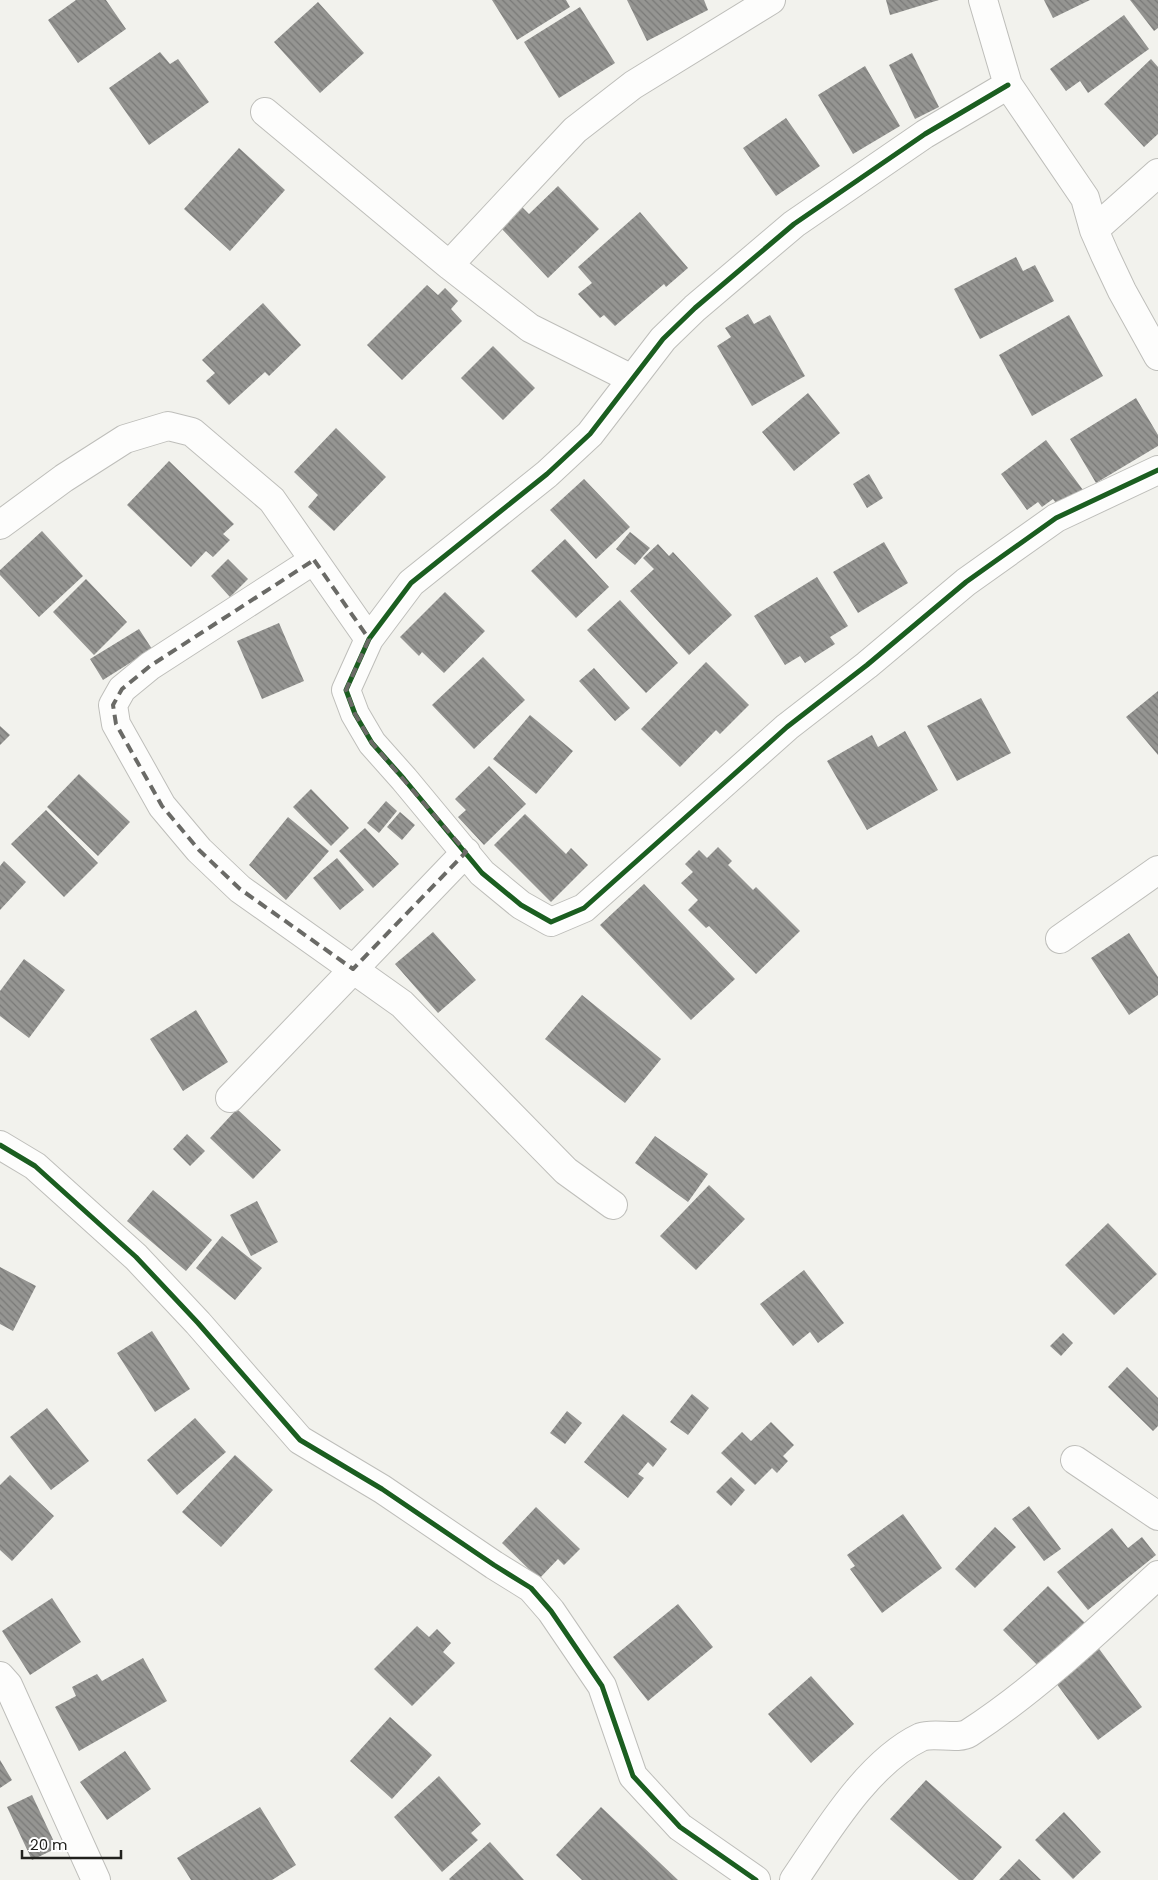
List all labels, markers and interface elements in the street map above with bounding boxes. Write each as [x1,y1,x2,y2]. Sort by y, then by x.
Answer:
scale bar [22,1828,121,1860]
text: 20 m [30,1834,68,1855]

